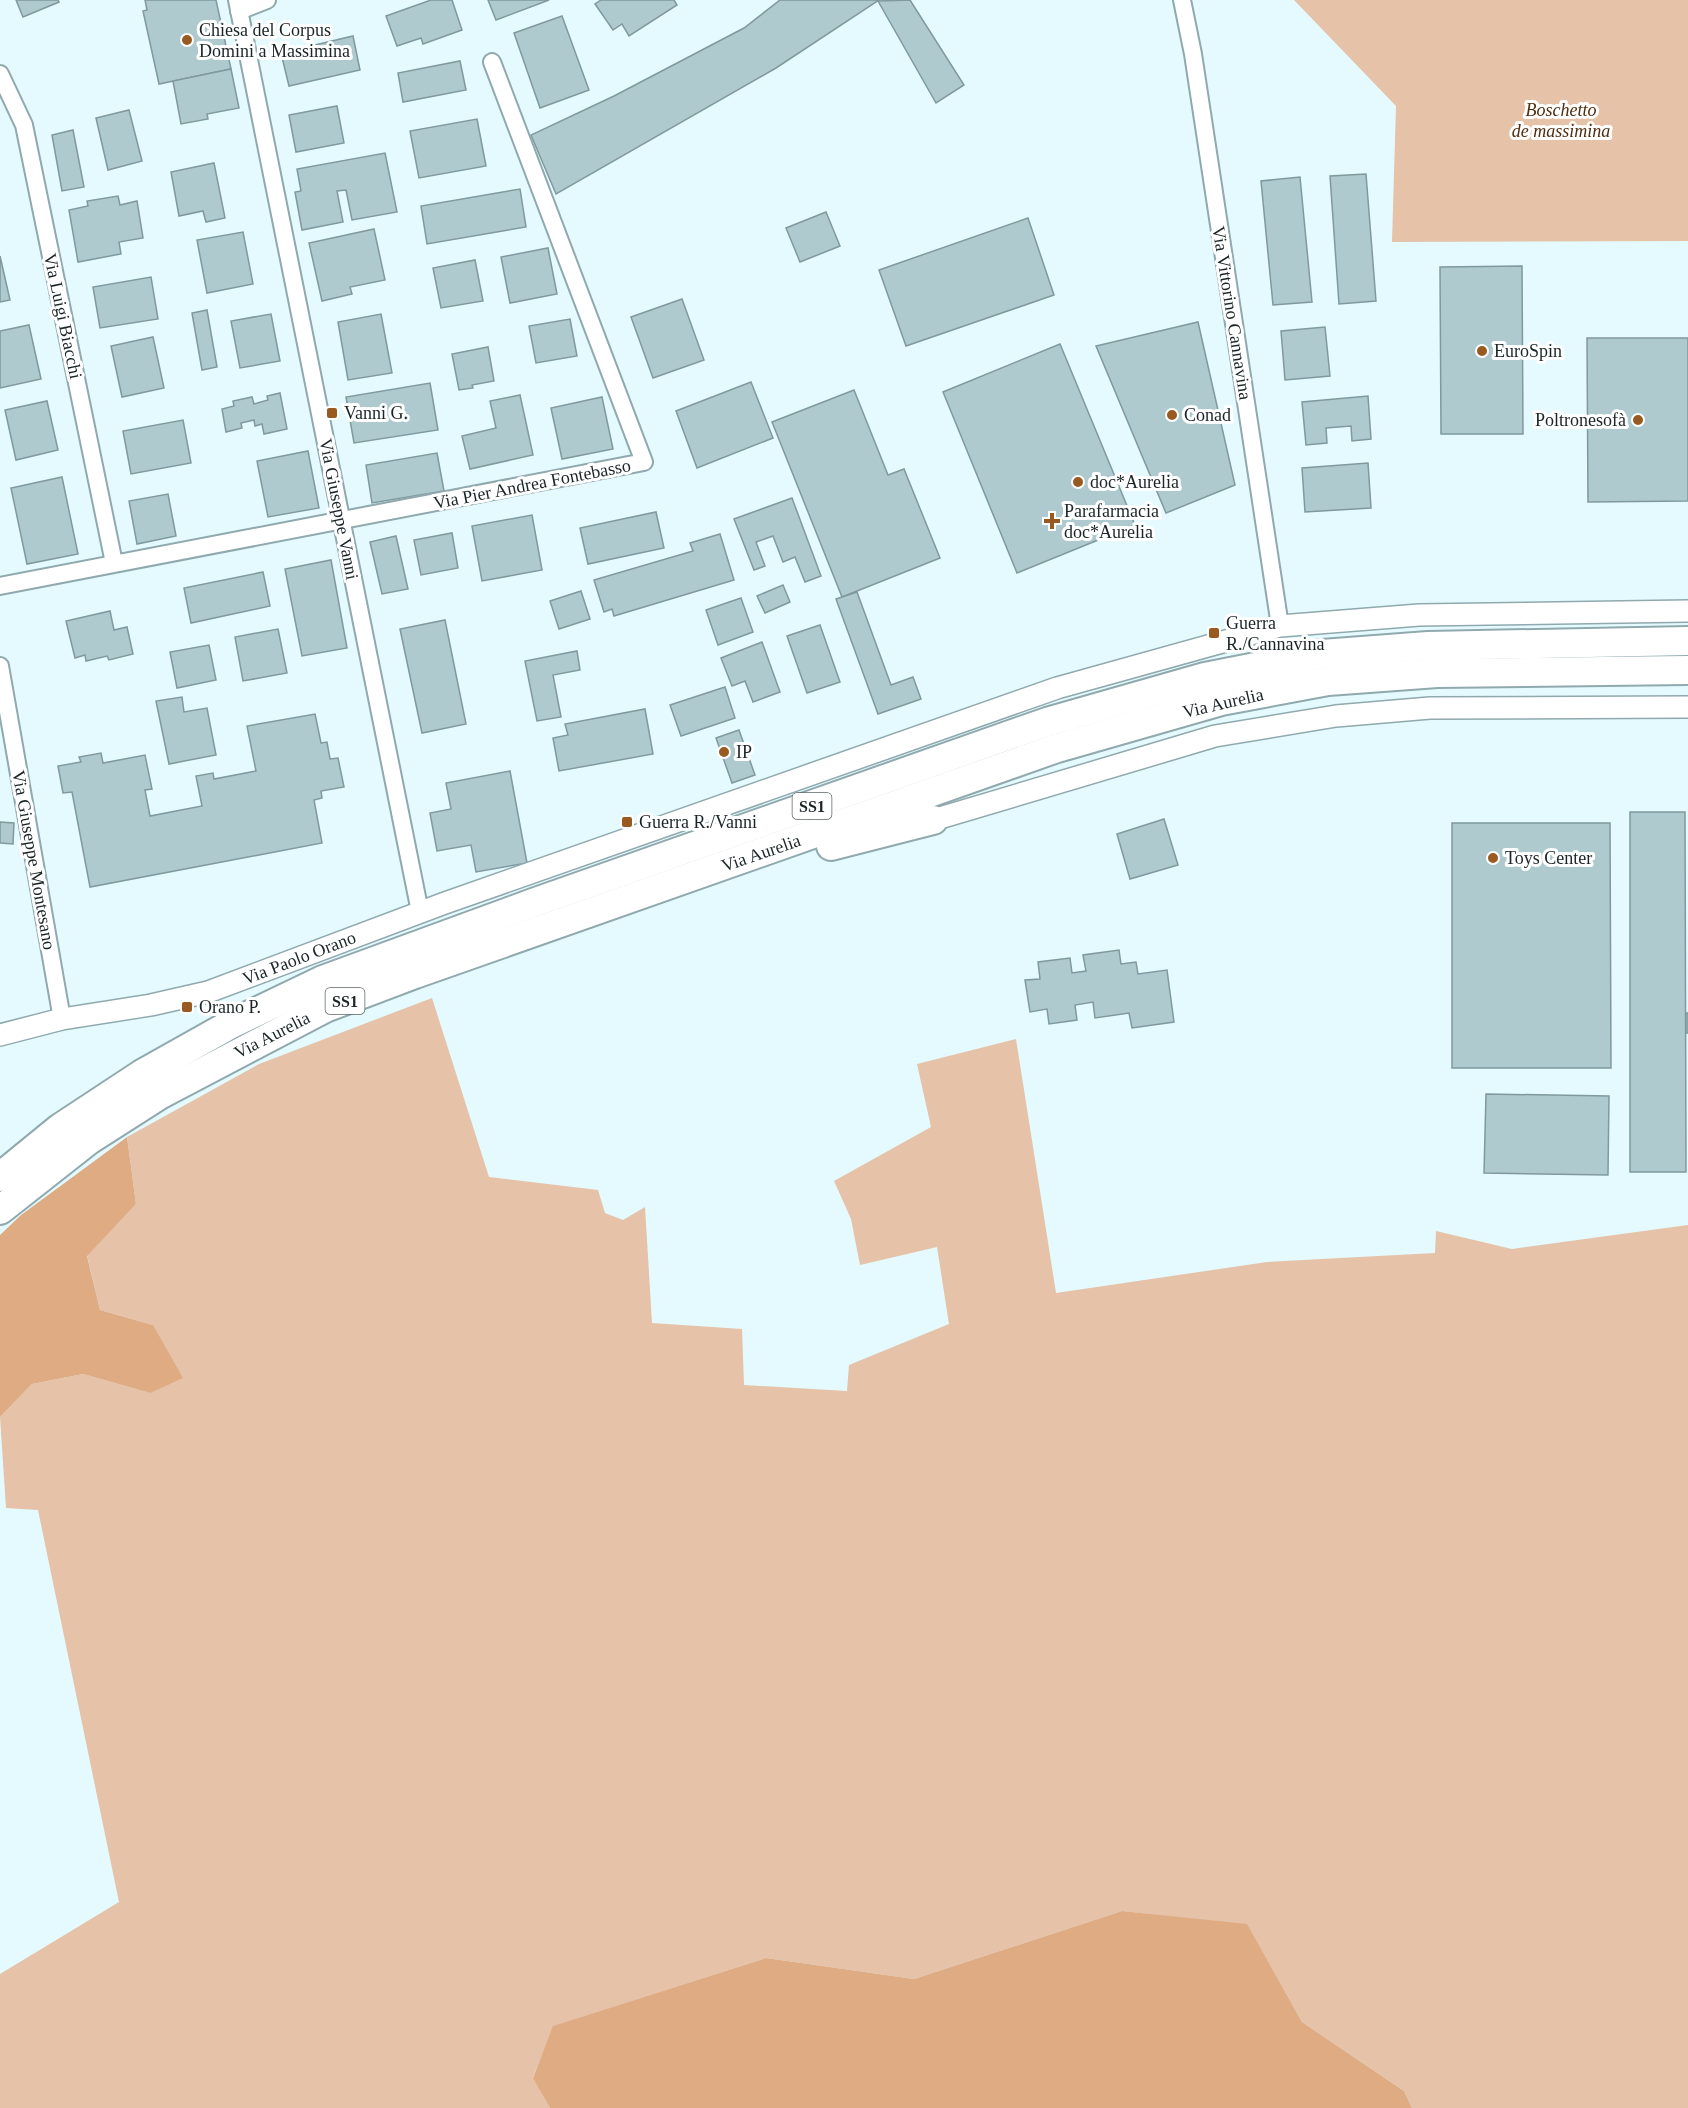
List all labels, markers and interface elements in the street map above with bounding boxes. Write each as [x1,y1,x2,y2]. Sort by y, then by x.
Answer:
place label: Chiesa del Corpus Domini a Massimina [199,20,350,61]
marker: Chiesa del Corpus Domini a Massimina [180,33,194,47]
park label: Boschetto de massimina [1512,100,1610,141]
street label: Via Vittorino Cannavina [1208,225,1256,401]
street label: Via Luigi Biacchi [40,251,86,381]
place label: EuroSpin [1494,341,1562,361]
marker: EuroSpin [1475,344,1489,358]
place label: Vanni G. [344,403,408,423]
place label: Conad [1184,405,1231,425]
marker: Vanni G. [325,406,339,420]
marker: Conad [1165,408,1179,422]
place label: Poltronesofà [1535,410,1626,430]
marker: Poltronesofà [1631,413,1645,427]
street label: Via Giuseppe Vanni [315,437,363,581]
street label: Via Pier Andrea Fontebasso [432,455,632,513]
place label: doc*Aurelia [1090,472,1179,492]
marker: doc*Aurelia [1071,475,1085,489]
place label: Parafarmacia doc*Aurelia [1064,501,1159,542]
marker: Parafarmacia doc*Aurelia [1045,514,1059,528]
place label: Guerra R./Cannavina [1226,613,1324,654]
marker: Guerra R./Cannavina [1207,626,1221,640]
street label: Via Aurelia [1181,684,1265,722]
place label: IP [736,742,752,762]
marker: IP [717,745,731,759]
street label: Via Giuseppe Montesano [8,769,60,951]
road number: SS1 [792,793,832,819]
place label: Guerra R./Vanni [639,812,757,832]
marker: Guerra R./Vanni [620,815,634,829]
street label: Via Aurelia [719,830,803,876]
place label: Toys Center [1505,848,1592,868]
marker: Toys Center [1486,851,1500,865]
street label: Via Paolo Orano [239,927,359,989]
road number: SS1 [326,988,364,1014]
place label: Orano P. [199,997,261,1017]
marker: Orano P. [180,1000,194,1014]
street label: Via Aurelia [231,1007,313,1063]

